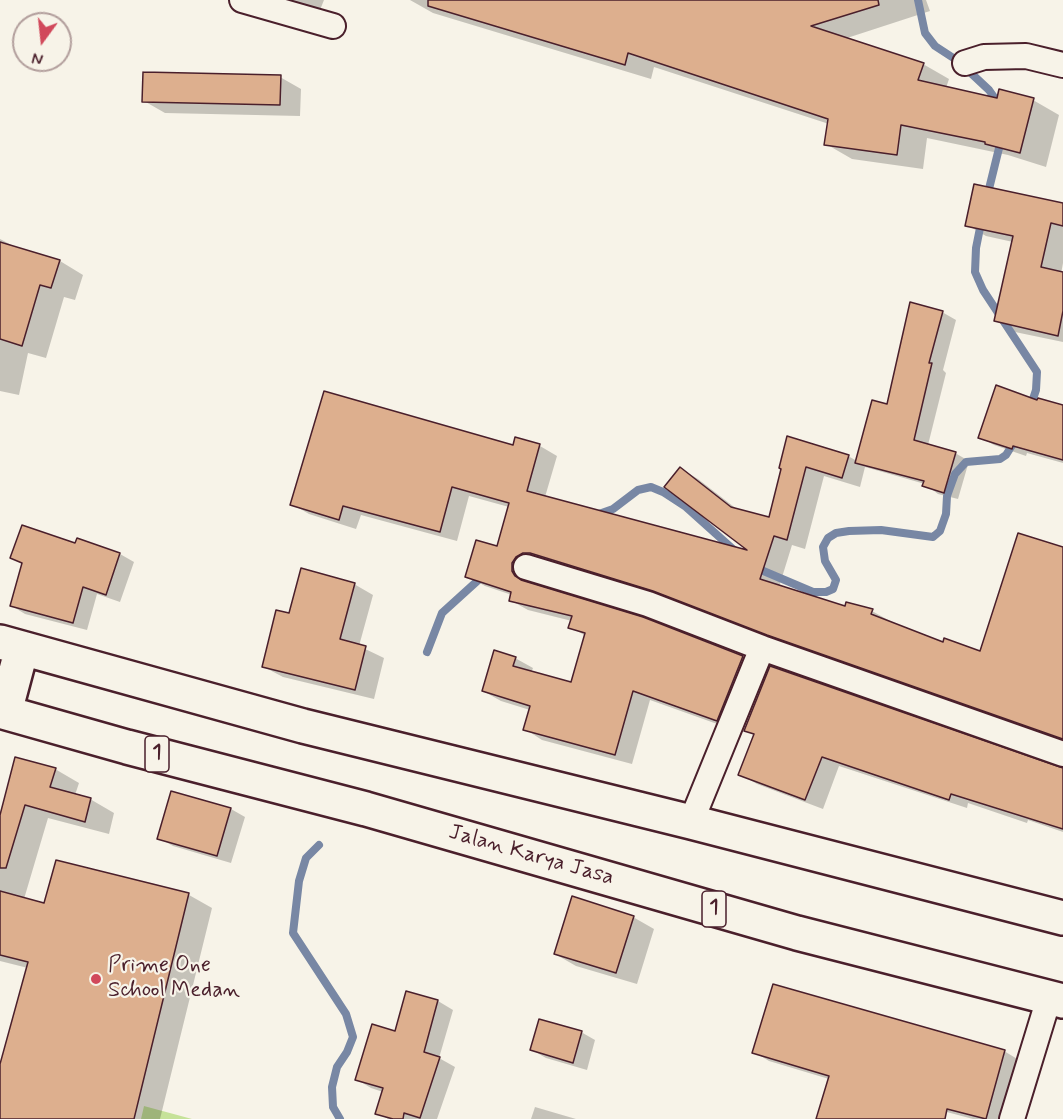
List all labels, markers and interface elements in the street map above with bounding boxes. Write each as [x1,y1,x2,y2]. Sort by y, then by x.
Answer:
north arrow [12,12,72,72]
text: N [30,46,46,69]
road number: 1 [145,736,169,772]
street label: Jalan Karya Jasa [445,820,617,892]
road number: 1 [702,891,726,927]
place label: Prime One School Medan [108,953,240,1004]
marker: Prime One School Medan [89,972,103,986]

